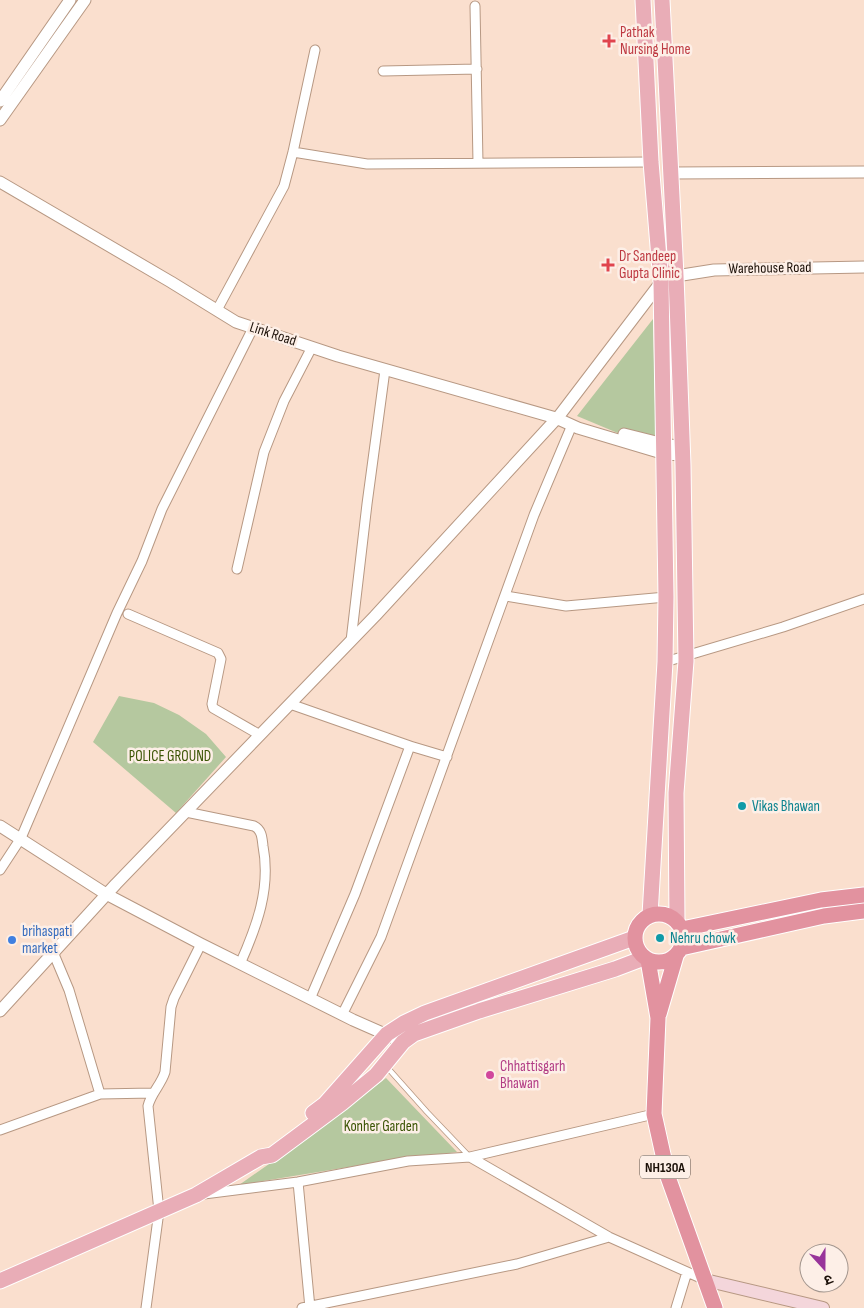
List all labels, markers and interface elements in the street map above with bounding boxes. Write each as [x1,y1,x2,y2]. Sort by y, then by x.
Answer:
place label: Pathak Nursing Home [620,23,690,59]
marker: Pathak Nursing Home [602,34,616,48]
place label: Dr Sandeep Gupta Clinic [619,247,680,283]
marker: Dr Sandeep Gupta Clinic [601,258,615,272]
street label: Warehouse Road [728,258,812,278]
street label: Link Road [247,318,299,350]
park label: POLICE GROUND [129,747,211,766]
place label: Vikas Bhawan [752,797,820,816]
marker: Vikas Bhawan [736,800,748,812]
place label: brihaspati market [22,922,72,958]
place label: Nehru chowk [670,929,736,948]
marker: Nehru chowk [654,932,666,944]
marker: brihaspati market [6,934,18,946]
place label: Chhattisgarh Bhawan [500,1057,565,1093]
marker: Chhattisgarh Bhawan [484,1069,496,1081]
park label: Konher Garden [344,1117,418,1136]
road number: NH130A [640,1156,690,1178]
north arrow [799,1243,849,1293]
text: उ [821,1270,835,1289]

